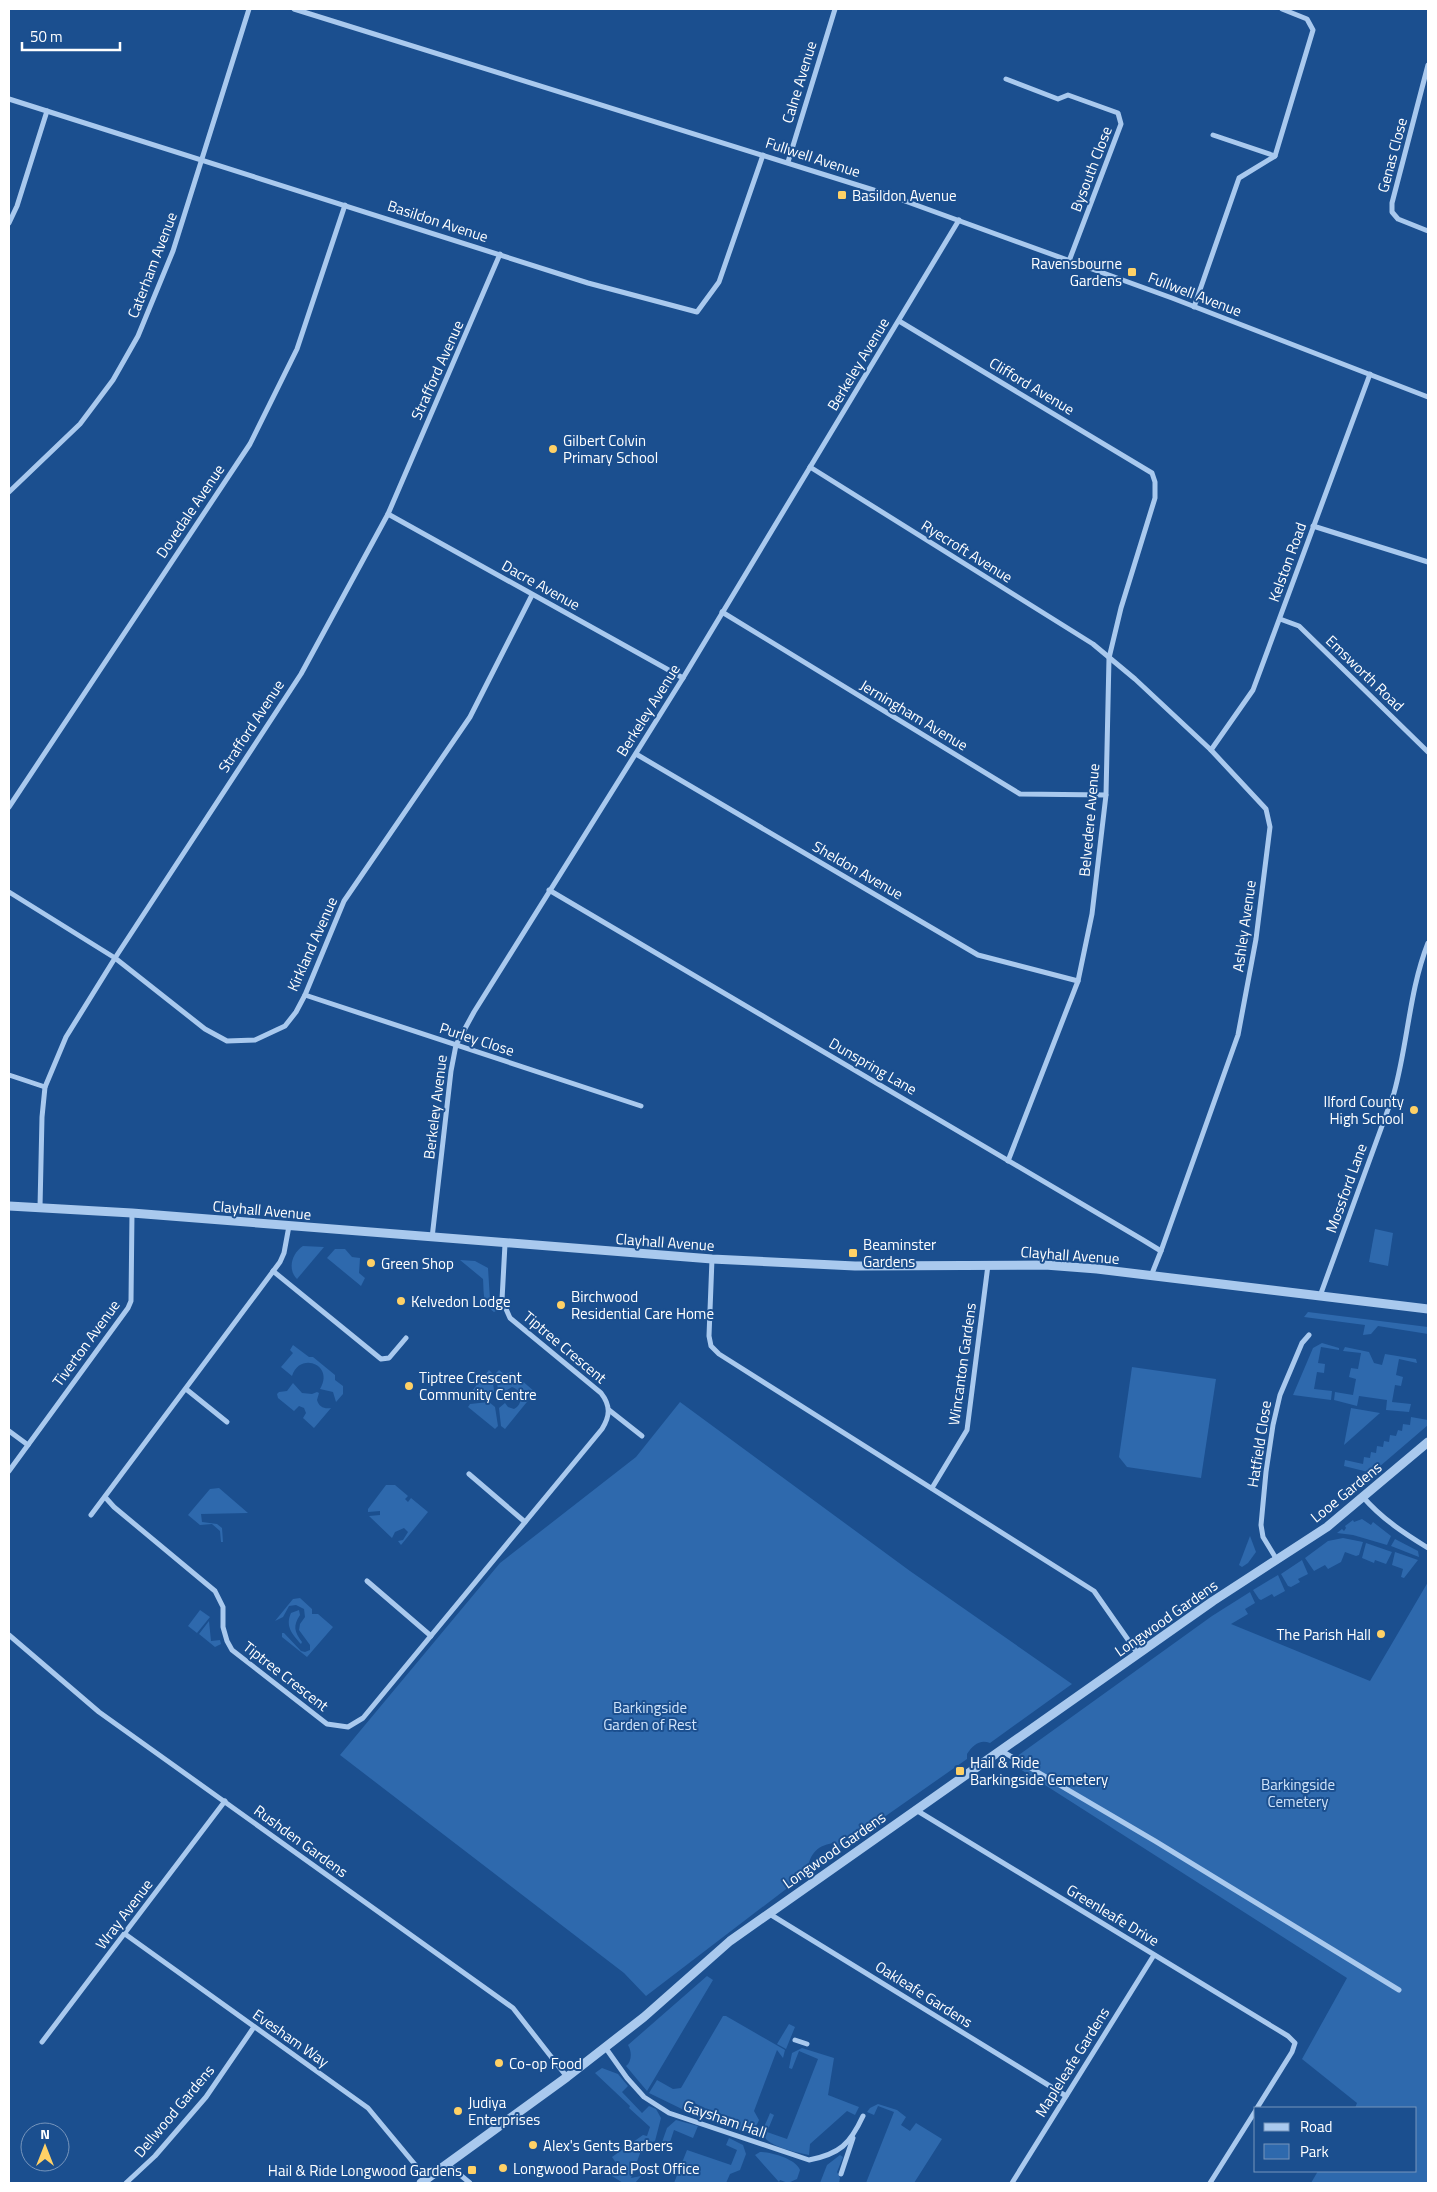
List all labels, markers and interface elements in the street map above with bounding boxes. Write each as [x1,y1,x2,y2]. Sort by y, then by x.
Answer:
scale bar [22,20,120,52]
text: 50 m [30,25,63,48]
street label: Calne Avenue [776,38,822,126]
street label: Genas Close [1371,115,1413,195]
street label: Bysouth Close [1064,123,1118,215]
street label: Fullwell Avenue [763,131,863,183]
place label: Basildon Avenue [852,184,957,207]
marker: Basildon Avenue [836,189,848,201]
street label: Basildon Avenue [385,194,491,248]
street label: Caterham Avenue [121,209,183,321]
place label: Ravensbourne Gardens [1031,252,1122,292]
marker: Ravensbourne Gardens [1126,266,1138,278]
street label: Fullwell Avenue [1145,266,1245,322]
street label: Berkeley Avenue [821,313,895,415]
street label: Strafford Avenue [405,317,469,423]
street label: Clifford Avenue [985,351,1079,421]
place label: Gilbert Colvin Primary School [563,429,658,469]
marker: Gilbert Colvin Primary School [547,443,559,455]
street label: Dovedale Avenue [150,459,230,563]
street label: Ryecroft Avenue [917,514,1017,588]
street label: Kelston Road [1262,519,1312,605]
street label: Dacre Avenue [498,554,584,616]
street label: Emsworth Road [1321,630,1409,716]
street label: Berkeley Avenue [610,659,686,761]
street label: Jerningham Avenue [856,674,972,756]
street label: Strafford Avenue [212,675,290,777]
street label: Belvedere Avenue [1073,763,1105,877]
street label: Sheldon Avenue [808,835,908,905]
street label: Ashley Avenue [1226,879,1262,973]
street label: Kirkland Avenue [281,893,343,995]
street label: Purley Close [437,1016,517,1062]
street label: Dunspring Lane [825,1031,921,1101]
street label: Berkeley Avenue [417,1054,453,1160]
place label: Ilford County High School [1323,1090,1404,1130]
marker: Ilford County High School [1408,1104,1420,1116]
street label: Mossford Lane [1319,1140,1373,1236]
street label: Clayhall Avenue [212,1194,312,1226]
street label: Clayhall Avenue [615,1227,715,1257]
place label: Beaminster Gardens [863,1233,936,1273]
street label: Clayhall Avenue [1020,1240,1120,1270]
marker: Beaminster Gardens [847,1247,859,1259]
place label: Green Shop [381,1252,454,1275]
marker: Green Shop [365,1257,377,1269]
place label: Birchwood Residential Care Home [571,1285,714,1325]
place label: Kelvedon Lodge [411,1290,510,1313]
street label: Tiverton Avenue [47,1295,125,1391]
marker: Kelvedon Lodge [395,1295,407,1307]
marker: Birchwood Residential Care Home [555,1299,567,1311]
street label: Wincanton Gardens [942,1301,982,1427]
street label: Tiptree Crescent [518,1305,612,1389]
place label: Tiptree Crescent Community Centre [419,1366,537,1406]
marker: Tiptree Crescent Community Centre [403,1380,415,1392]
street label: Hatfield Close [1241,1399,1277,1489]
street label: Looe Gardens [1305,1456,1387,1528]
street label: Longwood Gardens [1110,1574,1222,1662]
place label: The Parish Hall [1276,1623,1371,1646]
marker: The Parish Hall [1375,1628,1387,1640]
street label: Tiptree Crescent [238,1635,334,1717]
park label: Barkingside Garden of Rest [603,1696,698,1736]
place label: Hail & Ride Barkingside Cemetery [970,1751,1108,1791]
marker: Hail & Ride Barkingside Cemetery [954,1765,966,1777]
park label: Barkingside Cemetery [1261,1773,1335,1813]
street label: Rushden Gardens [249,1799,353,1883]
street label: Longwood Gardens [778,1806,890,1894]
street label: Wray Avenue [90,1874,158,1954]
street label: Greenleafe Drive [1062,1878,1164,1952]
street label: Oakleafe Gardens [871,1955,977,2033]
street label: Evesham Way [248,2003,334,2073]
street label: Mapleleafe Gardens [1029,2003,1115,2121]
place label: Co-op Food [509,2052,582,2075]
marker: Co-op Food [493,2057,505,2069]
street label: Dellwood Gardens [128,2060,220,2162]
place label: Judiya Enterprises [468,2091,540,2131]
street label: Gaysham Hall [680,2094,770,2144]
marker: Judiya Enterprises [452,2105,464,2117]
legend [1254,2107,1417,2172]
text: Road [1300,2115,1332,2138]
north arrow [20,2122,70,2172]
text: N [40,2123,50,2144]
place label: Alex's Gents Barbers [543,2134,673,2157]
marker: Alex's Gents Barbers [527,2139,539,2151]
text: Park [1300,2140,1329,2163]
place label: Longwood Parade Post Office [513,2157,700,2180]
place label: Hail & Ride Longwood Gardens [268,2159,462,2182]
marker: Longwood Parade Post Office [497,2162,509,2174]
marker: Hail & Ride Longwood Gardens [466,2164,478,2176]

